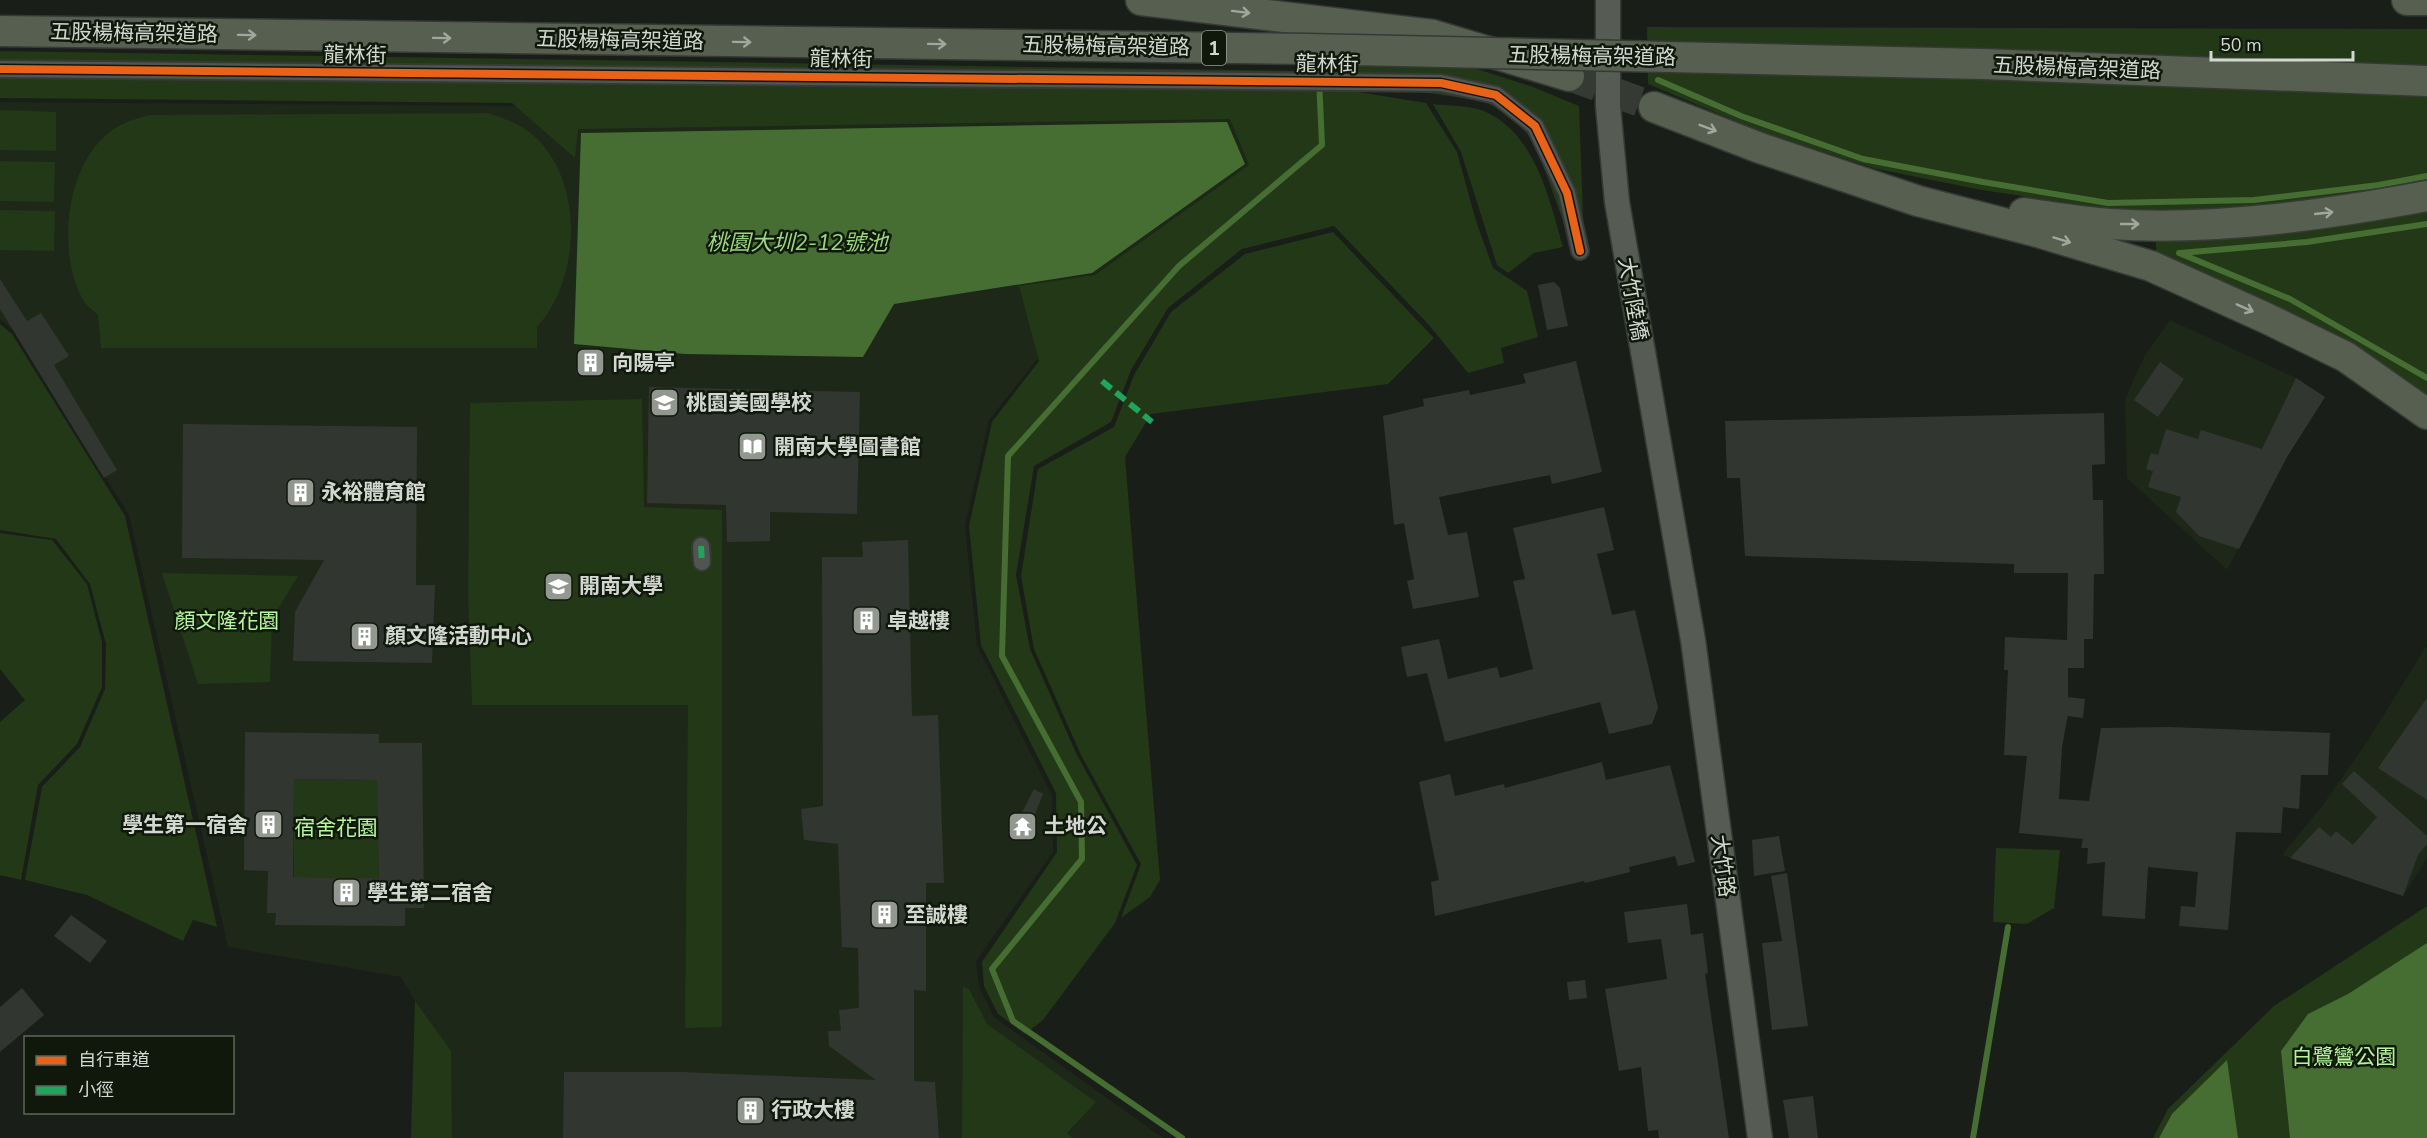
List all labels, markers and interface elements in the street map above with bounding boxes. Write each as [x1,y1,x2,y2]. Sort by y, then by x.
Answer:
one-way arrow [1231,7,1251,18]
street label: 五股楊梅高架道路 [50,18,218,48]
scale bar [2211,24,2354,62]
street label: 五股楊梅高架道路 [536,25,704,55]
one-way arrow [237,29,257,41]
street label: 五股楊梅高架道路 [1022,31,1190,61]
road number: 1 [1202,31,1226,65]
one-way arrow [432,32,452,43]
text: 50 m [2220,33,2262,57]
one-way arrow [732,36,752,47]
one-way arrow [927,38,947,50]
street label: 龍林街 [323,40,387,70]
street label: 五股楊梅高架道路 [1508,41,1676,71]
street label: 龍林街 [809,44,873,74]
street label: 龍林街 [1295,49,1359,79]
street label: 五股楊梅高架道路 [1993,51,2161,85]
one-way arrow [1698,123,1717,134]
one-way arrow [2314,207,2334,218]
one-way arrow [2119,218,2139,230]
water label: 桃園大圳2-12號池 [707,228,889,258]
one-way arrow [2052,235,2071,246]
street label: 大竹陸橋 [1612,255,1654,343]
one-way arrow [2235,302,2253,314]
building icon: 向陽亭 [575,347,607,379]
place label: 向陽亭 [612,349,675,377]
school or university icon: 桃園美國學校 [649,387,681,419]
place label: 桃園美國學校 [686,389,812,417]
library icon: 開南大學圖書館 [737,431,769,463]
place label: 開南大學圖書館 [774,433,921,461]
building icon: 永裕體育館 [284,476,316,508]
place label: 永裕體育館 [321,478,426,506]
school or university icon: 開南大學 [542,570,574,602]
place label: 開南大學 [579,572,663,600]
building icon: 卓越樓 [850,605,882,637]
park label: 顏文隆花園 [175,607,280,635]
place label: 卓越樓 [887,607,950,635]
building icon: 顏文隆活動中心 [348,620,380,652]
place label: 顏文隆活動中心 [385,622,532,650]
building icon: 學生第一宿舍 [253,809,285,841]
temple icon: 土地公 [1007,810,1039,842]
place label: 學生第一宿舍 [122,811,248,839]
place label: 土地公 [1044,812,1107,840]
park label: 宿舍花園 [294,814,378,842]
street label: 大竹路 [1705,833,1741,899]
building icon: 學生第二宿舍 [330,877,362,909]
place label: 學生第二宿舍 [367,879,493,907]
building icon: 至誠樓 [868,899,900,931]
place label: 至誠樓 [905,901,968,929]
legend [24,1036,234,1114]
park label: 白鷺鸞公園 [2292,1043,2397,1071]
text: 自行車道 [78,1048,150,1072]
text: 小徑 [78,1078,114,1102]
building icon: 行政大樓 [734,1094,766,1126]
place label: 行政大樓 [771,1096,855,1124]

